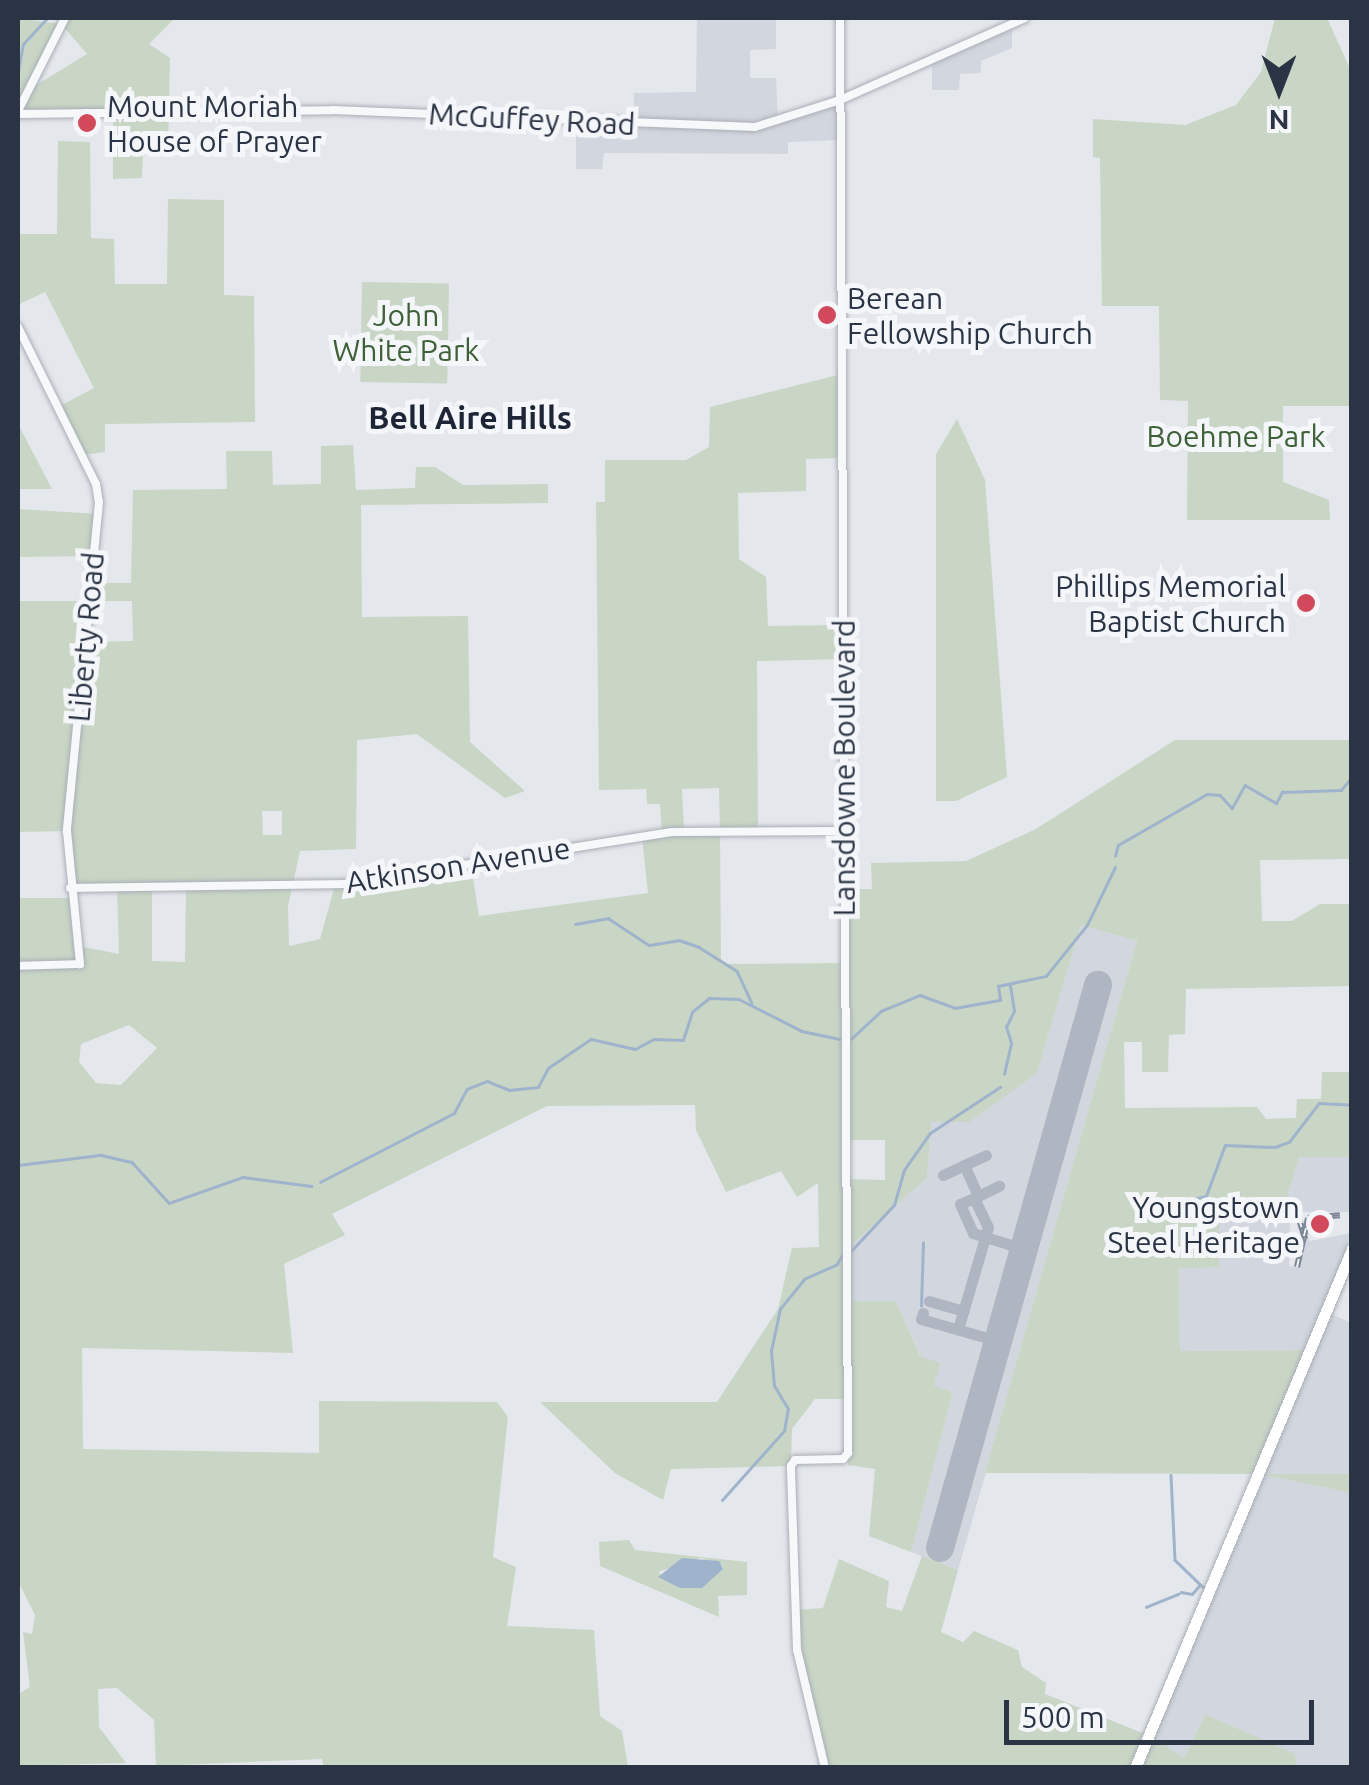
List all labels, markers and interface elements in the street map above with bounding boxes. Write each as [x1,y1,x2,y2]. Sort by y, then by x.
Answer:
north arrow [1229,40,1329,140]
place label: Mount Moriah House of Prayer [107,88,322,158]
street label: McGuffey Road [428,96,636,142]
text: N [1269,105,1289,136]
marker: Mount Moriah House of Prayer [76,112,98,134]
place label: Berean Fellowship Church [847,280,1093,350]
park label: John White Park [333,297,479,368]
marker: Berean Fellowship Church [816,304,838,326]
district label: Bell Aire Hills [368,398,572,436]
park label: Boehme Park [1146,418,1326,454]
street label: Liberty Road [61,551,111,723]
place label: Phillips Memorial Baptist Church [1055,568,1286,638]
marker: Phillips Memorial Baptist Church [1295,592,1317,614]
street label: Lansdowne Boulevard [826,620,862,916]
street label: Atkinson Avenue [343,830,573,900]
place label: Youngstown Steel Heritage [1108,1189,1300,1260]
marker: Youngstown Steel Heritage [1309,1213,1331,1235]
scale bar [1009,1680,1319,1742]
text: 500 m [1021,1700,1105,1734]

